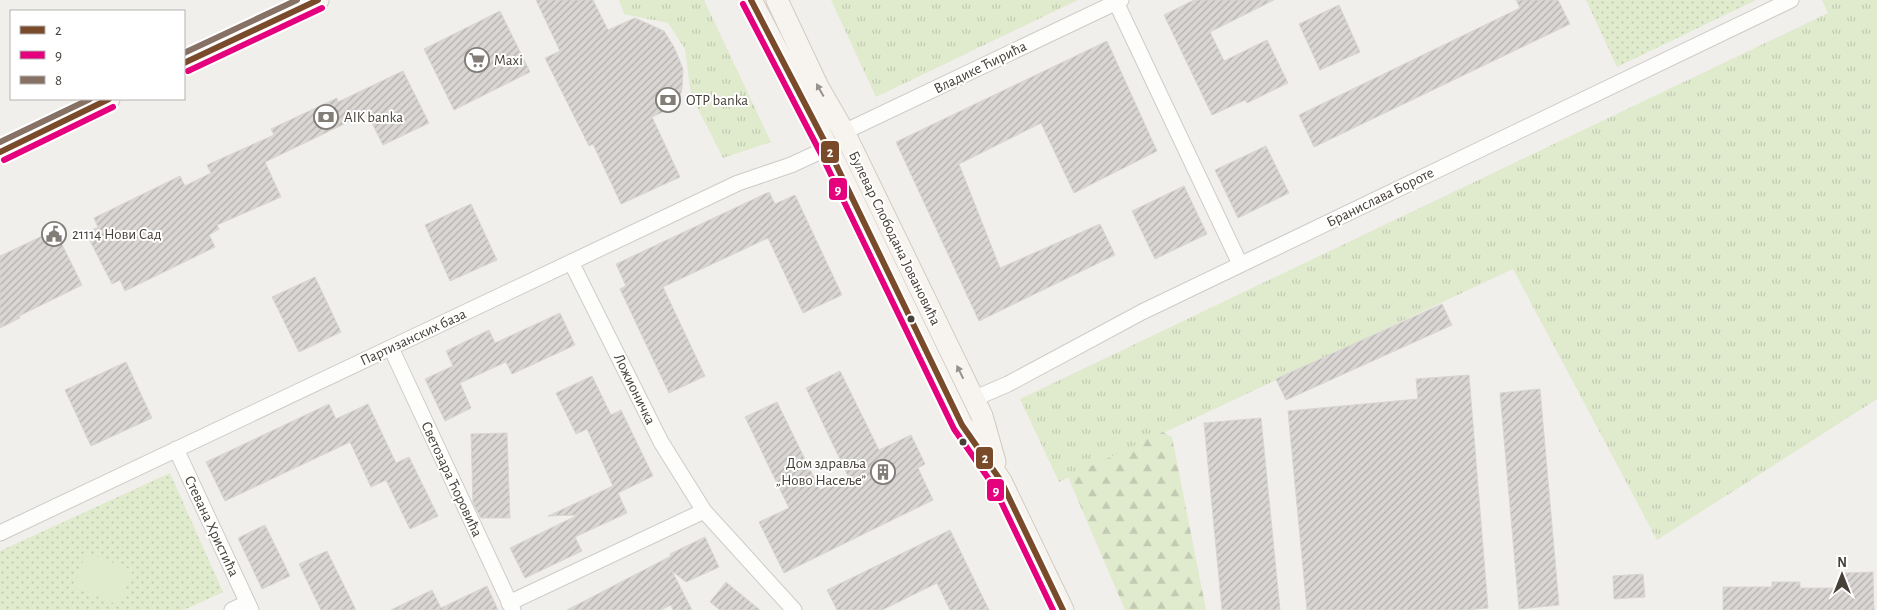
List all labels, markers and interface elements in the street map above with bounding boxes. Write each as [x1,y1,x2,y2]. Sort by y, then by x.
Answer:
legend [10,10,185,100]
text: 2 [55,23,62,38]
street label: Владике Ћирића [931,38,1029,96]
supermarket icon: Maxi [464,47,490,73]
text: 9 [55,48,62,63]
place label: Maxi [494,53,523,68]
text: 8 [55,73,62,88]
one-way arrow [816,83,824,97]
bank icon: OTP banka [655,87,681,113]
place label: OTP banka [686,93,748,108]
bank icon: AIK banka [313,104,339,130]
place label: AIK banka [344,110,403,125]
line badge: 2 [820,140,840,164]
text: 2 [827,146,834,160]
street label: Булевар Слободана Јовановића [846,149,943,328]
street label: Бранислава Бороте [1324,165,1436,230]
line badge: 9 [828,177,848,201]
text: 9 [835,183,842,197]
public building icon: 21114 Нови Сад [41,221,67,247]
place label: 21114 Нови Сад [72,227,162,242]
street label: Партизанских база [358,306,469,369]
unlabelled marker [906,314,916,324]
street label: Ложионичка [611,352,658,427]
one-way arrow [956,365,964,379]
street label: Светозара Ћоровића [418,419,485,539]
unlabelled marker [958,437,968,447]
line badge: 2 [975,446,994,470]
text: 2 [982,452,989,466]
place label: Дом здравља „Ново Насеље” [776,456,866,488]
building icon: Дом здравља „Ново Насеље” [870,459,896,485]
street label: Стевана Христића [182,473,242,579]
line badge: 9 [986,478,1005,502]
text: 9 [993,484,1000,498]
north arrow [1817,550,1867,600]
text: N [1837,556,1847,570]

